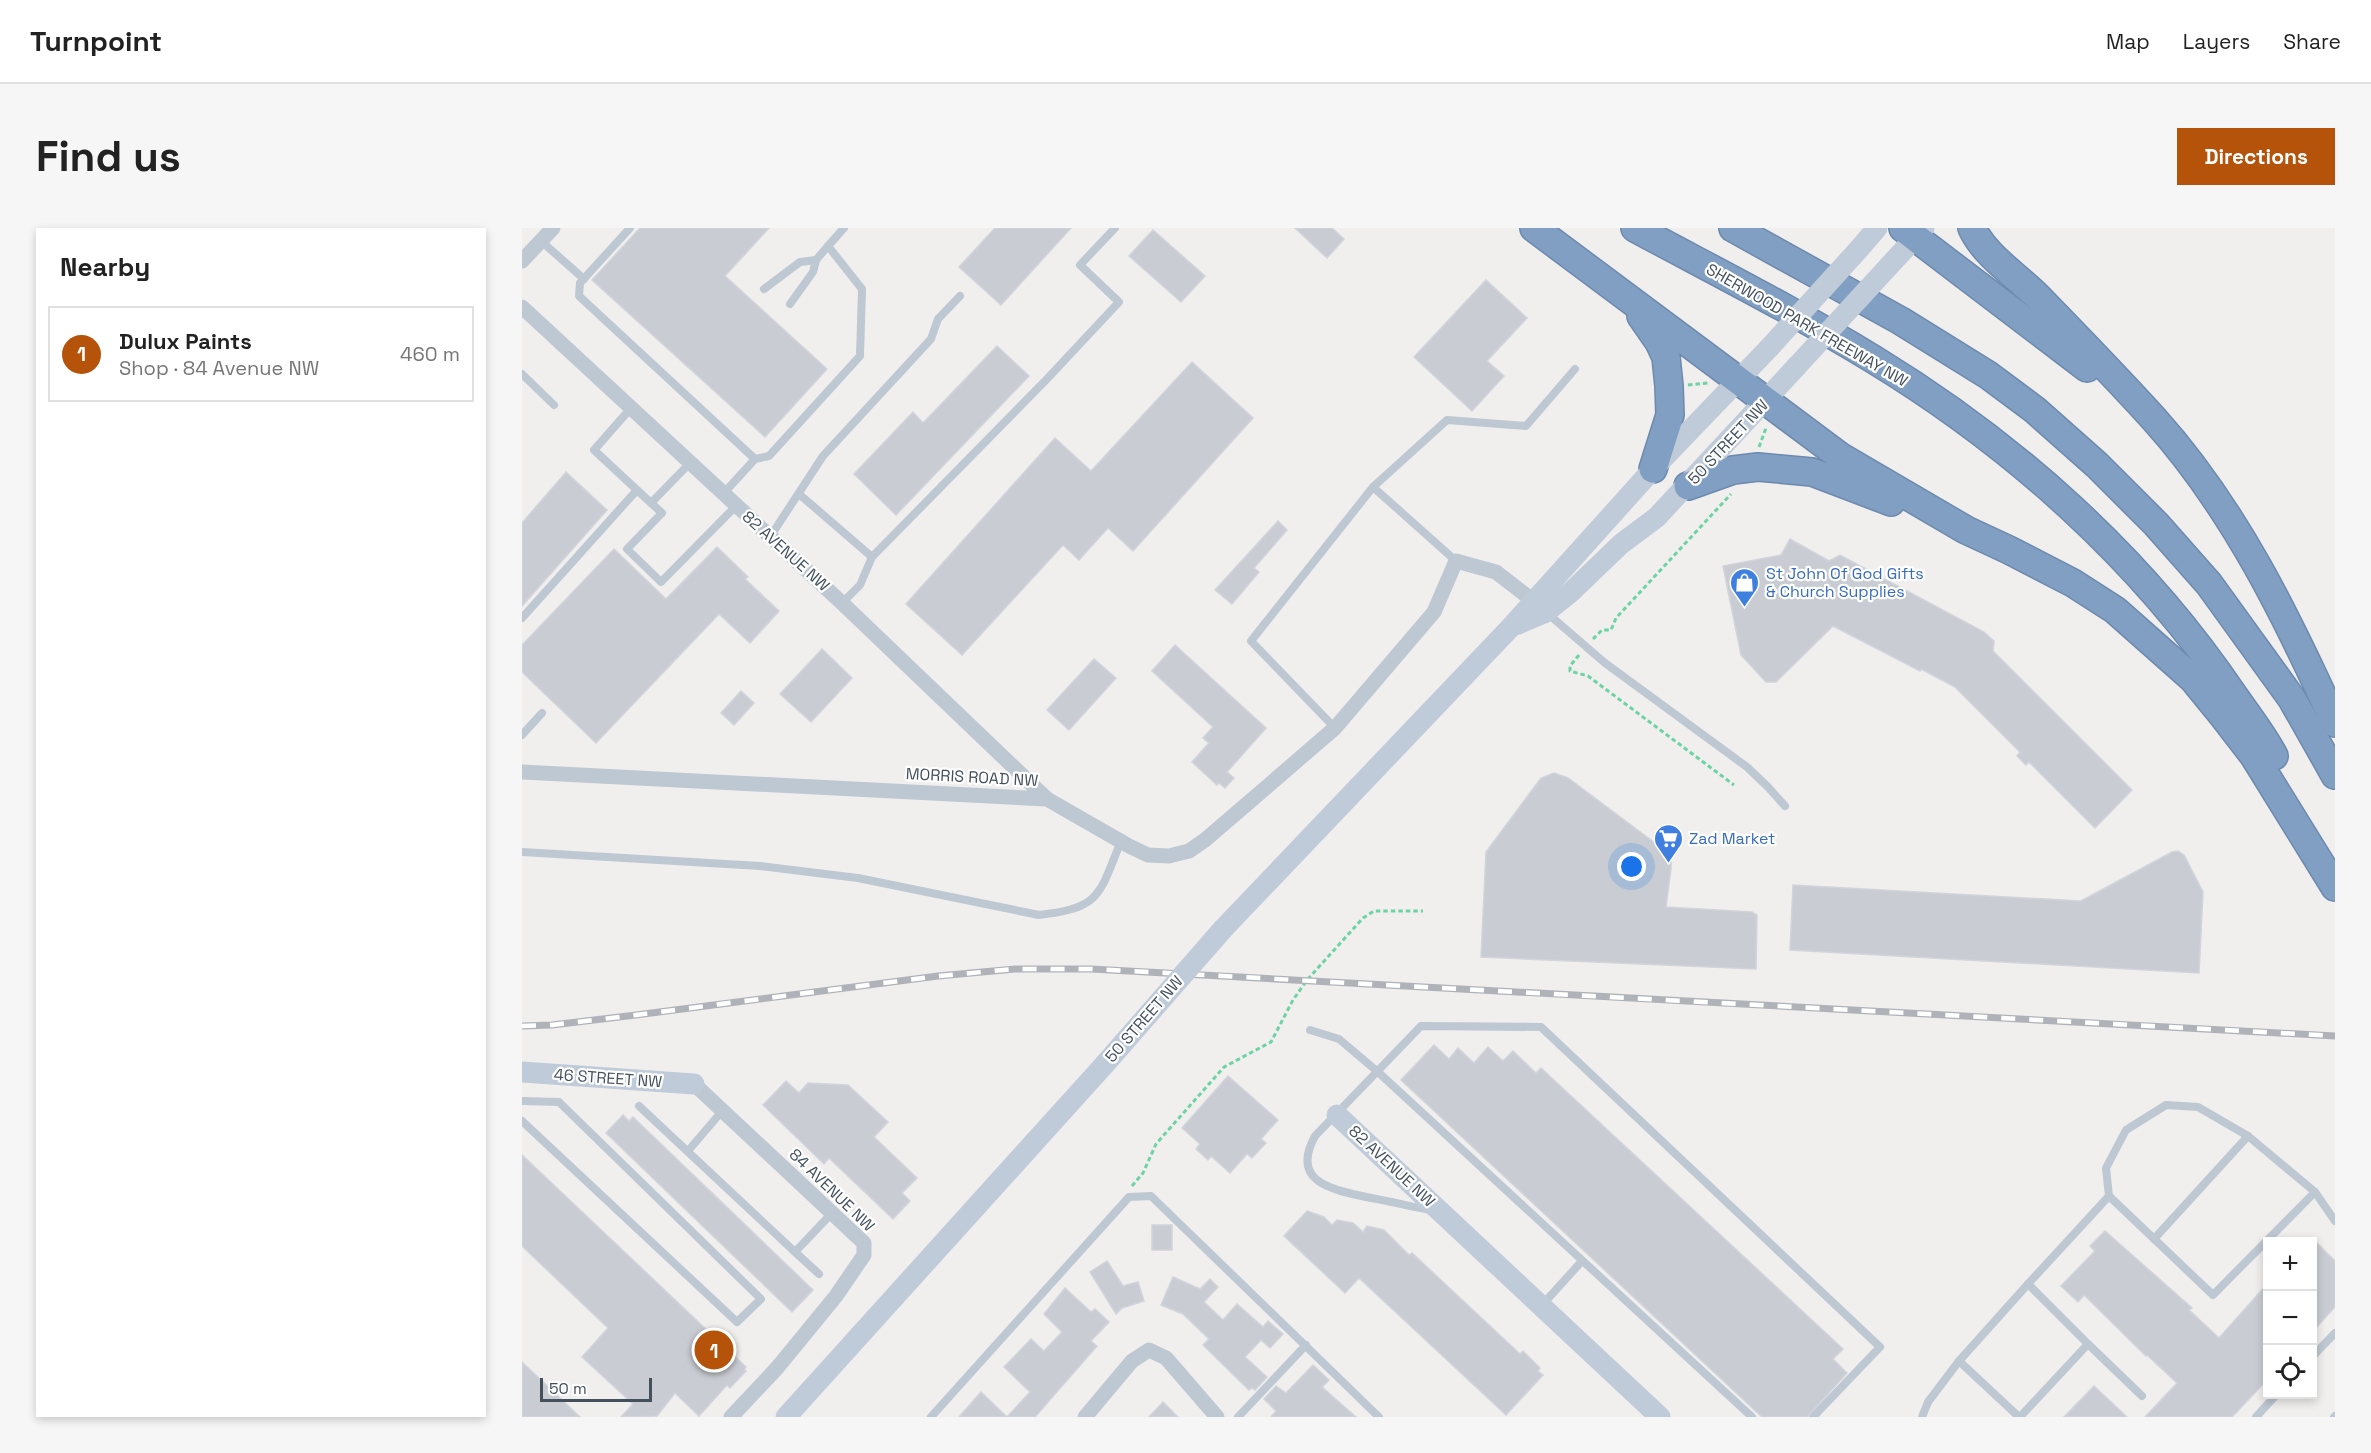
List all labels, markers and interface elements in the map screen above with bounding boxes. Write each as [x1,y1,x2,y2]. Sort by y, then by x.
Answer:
text: Turnpoint [30,23,162,59]
text: Map [2106,28,2150,55]
text: Layers [2183,28,2250,55]
text: Share [2283,28,2341,55]
button: Directions [2177,128,2335,185]
text: Find us [36,130,181,183]
text: Nearby [60,250,150,284]
street label: SHERWOOD PARK FREEWAY NW [1702,259,1912,391]
text: Dulux Paints [119,327,252,355]
text: 1 [77,341,86,367]
text: 460 m [400,341,460,367]
text: Shop · 84 Avenue NW [119,355,319,381]
street label: 50 STREET NW [1683,395,1773,489]
street label: 82 AVENUE NW [738,506,834,596]
place label: St John Of God Gifts & Church Supplies [1766,563,1924,602]
shop icon: St John Of God Gifts & Church Supplies [1729,566,1761,608]
street label: MORRIS ROAD NW [905,763,1039,791]
supermarket icon: Zad Market [1652,822,1684,864]
place label: Zad Market [1689,828,1775,849]
your location [1617,852,1646,881]
street label: 50 STREET NW [1100,971,1188,1067]
street label: 46 STREET NW [553,1064,663,1092]
street label: 82 AVENUE NW [1344,1121,1440,1211]
street label: 84 AVENUE NW [785,1144,879,1236]
map controls [2263,1237,2317,1399]
button: + [2263,1237,2317,1291]
button: − [2263,1291,2317,1345]
pin: 1 [694,1328,734,1372]
button: locate [2263,1345,2317,1399]
scale bar [540,1375,652,1402]
text: 50 m [549,1378,587,1399]

